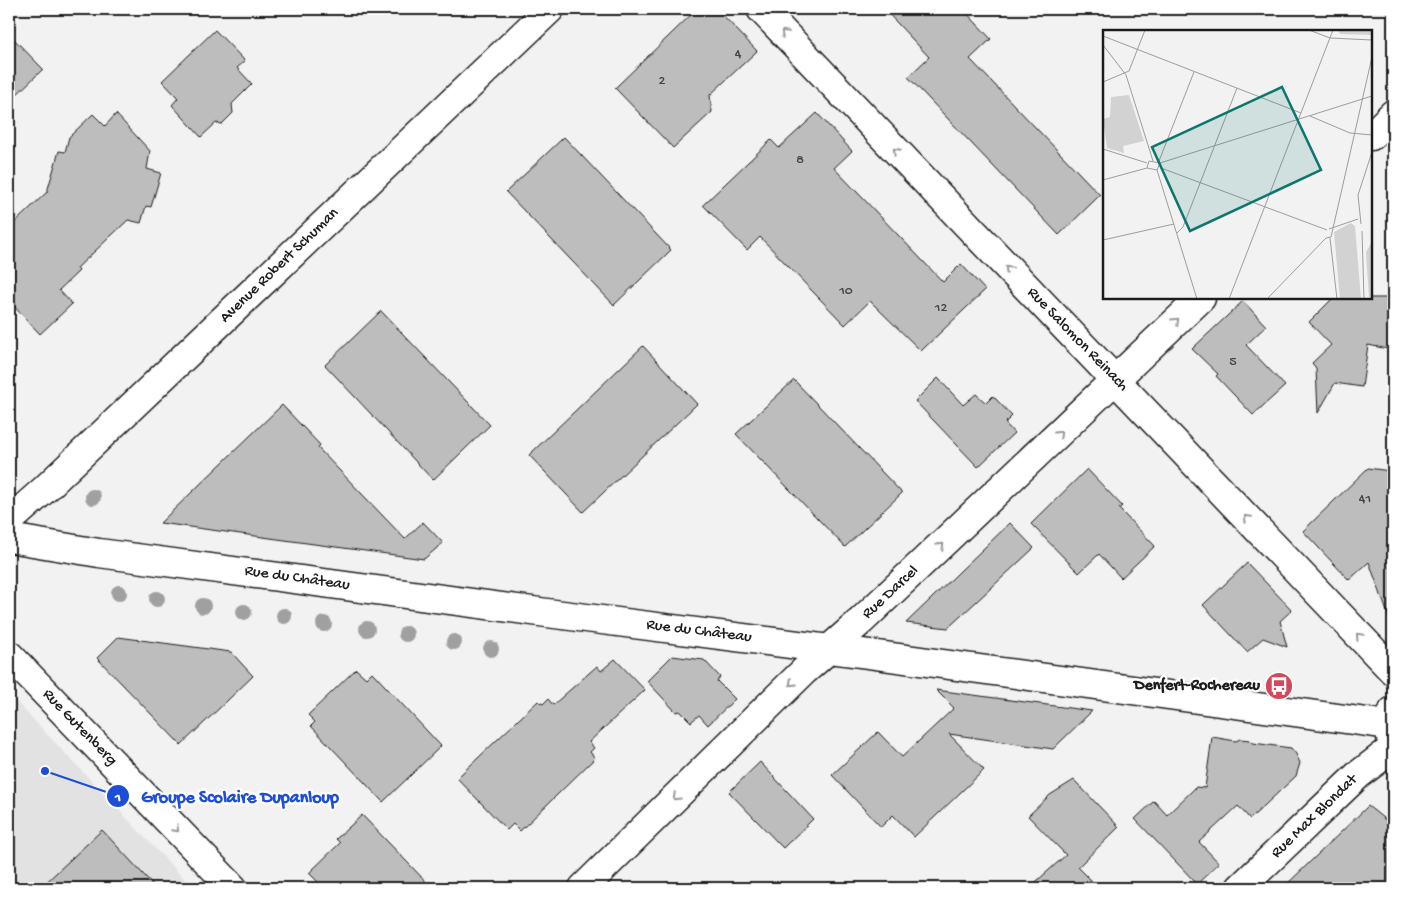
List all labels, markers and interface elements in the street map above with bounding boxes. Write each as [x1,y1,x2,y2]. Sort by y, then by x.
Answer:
one-way arrow [781,30,790,39]
inset map [1103,30,1372,299]
house number: 4 [735,46,742,63]
house number: 2 [659,73,666,90]
one-way arrow [893,148,902,157]
house number: 8 [796,152,804,169]
street label: Avenue Robert Schuman [217,204,344,328]
one-way arrow [1005,265,1014,274]
house number: 10 [838,283,853,300]
street label: Rue Salomon Reinach [1022,284,1132,396]
house number: 12 [934,300,947,317]
one-way arrow [1170,318,1179,327]
house number: 5 [1229,354,1237,371]
one-way arrow [1053,431,1062,440]
house number: 41 [1359,491,1371,508]
one-way arrow [1244,515,1253,524]
one-way arrow [935,543,944,552]
street label: Rue du Château [243,562,351,596]
street label: Rue Darcel [859,562,923,624]
street label: Rue du Château [645,616,753,648]
one-way arrow [1356,633,1365,642]
bus stop icon: Denfert-Rochereau [1264,671,1294,701]
place label: Denfert-Rochereau [1132,676,1260,696]
one-way arrow [789,677,798,686]
street label: Rue Gutenberg [38,686,120,770]
street label: Rue Max Blondat [1268,770,1363,863]
callout: Groupe Scolaire Dupanloup [106,779,349,812]
text: Groupe Scolaire Dupanloup [141,788,339,809]
text: 1 [114,789,121,807]
one-way arrow [673,791,682,800]
one-way arrow [170,823,179,832]

